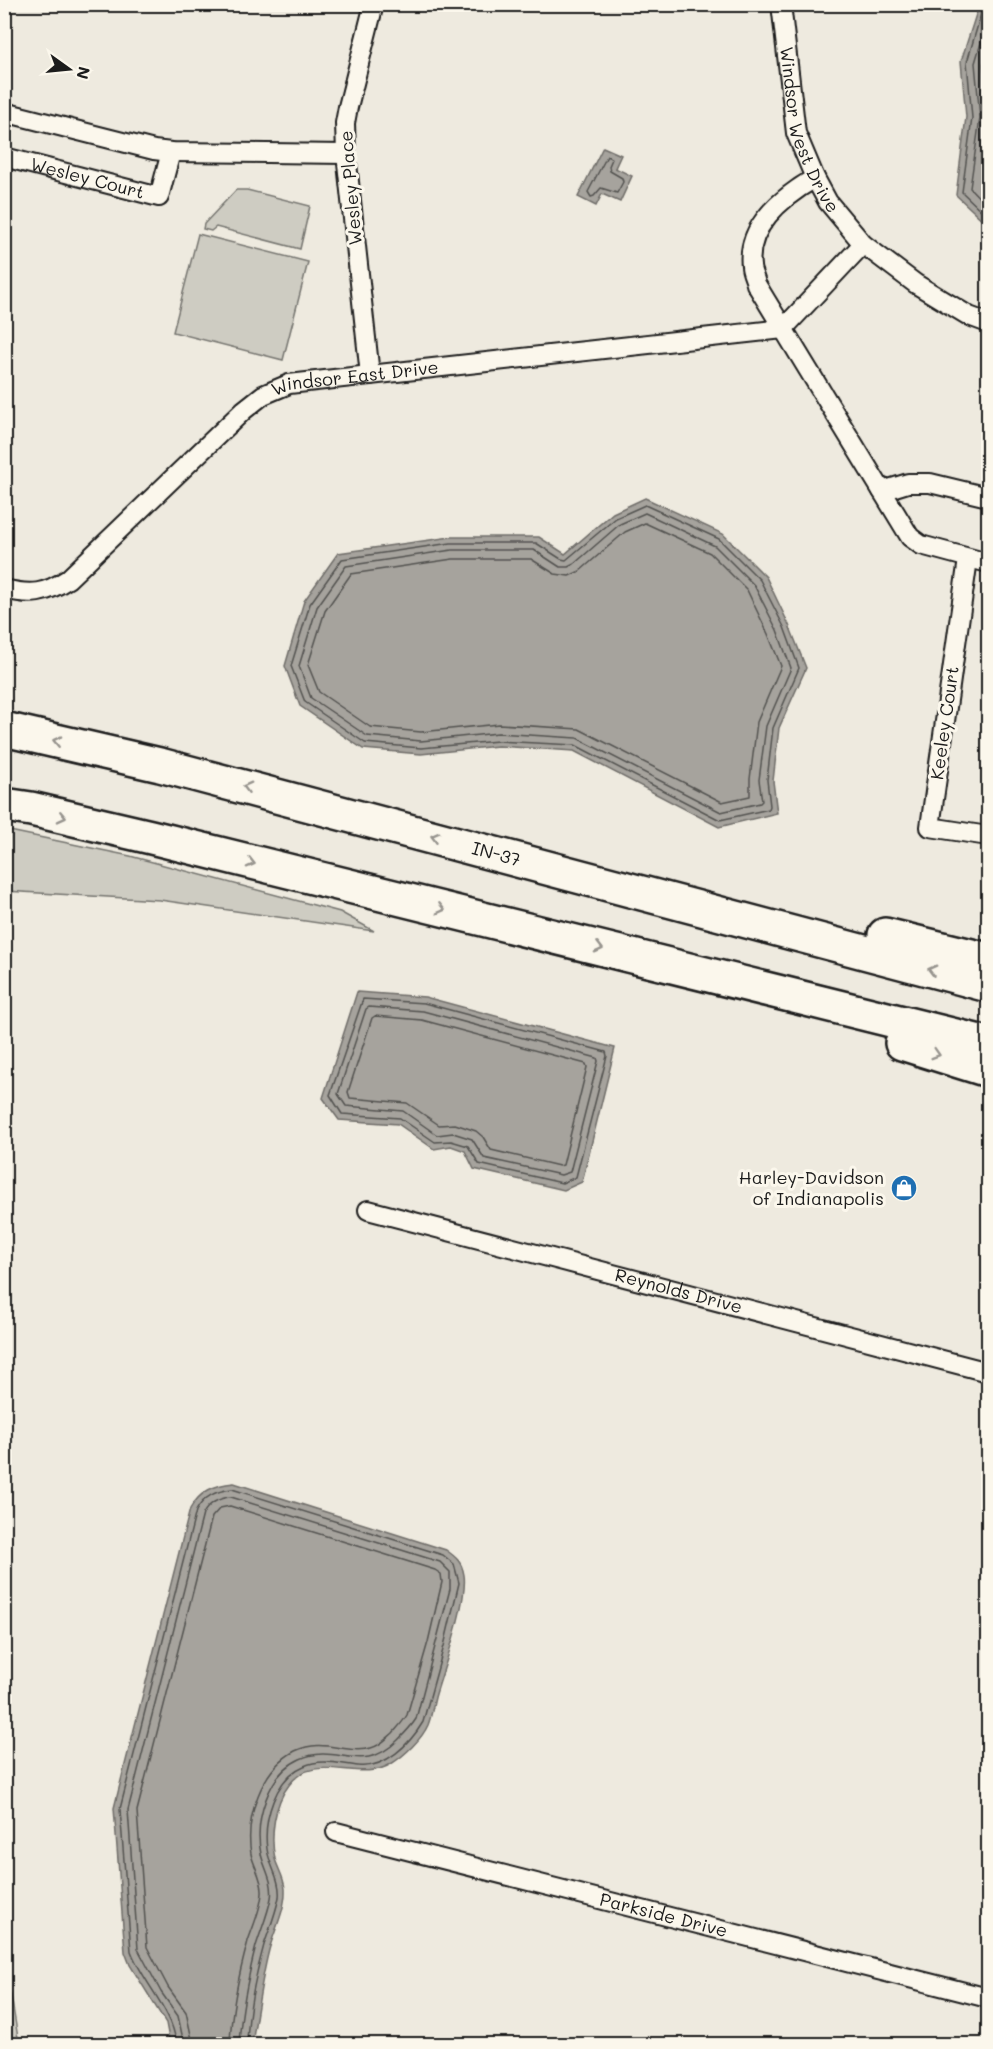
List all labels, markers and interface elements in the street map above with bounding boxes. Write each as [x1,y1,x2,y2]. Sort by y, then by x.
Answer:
north arrow [39,39,99,99]
street label: Windsor West Drive [775,45,845,217]
text: N [72,64,96,82]
street label: Wesley Place [333,130,367,246]
street label: Wesley Court [28,151,147,204]
street label: Windsor East Drive [267,354,440,401]
street label: Keeley Court [924,665,964,781]
one-way arrow [53,735,63,748]
one-way arrow [242,782,252,795]
one-way arrow [57,809,67,822]
one-way arrow [431,832,441,844]
street label: IN-37 [470,835,523,871]
one-way arrow [246,855,256,868]
one-way arrow [435,902,445,915]
one-way arrow [594,941,604,954]
one-way arrow [927,965,937,978]
one-way arrow [930,1047,941,1059]
place label: Harley-Davidson of Indianapolis [739,1165,884,1210]
shop icon: Harley-Davidson of Indianapolis [889,1173,919,1203]
street label: Reynolds Drive [612,1262,745,1318]
street label: Parkside Drive [597,1887,730,1942]

